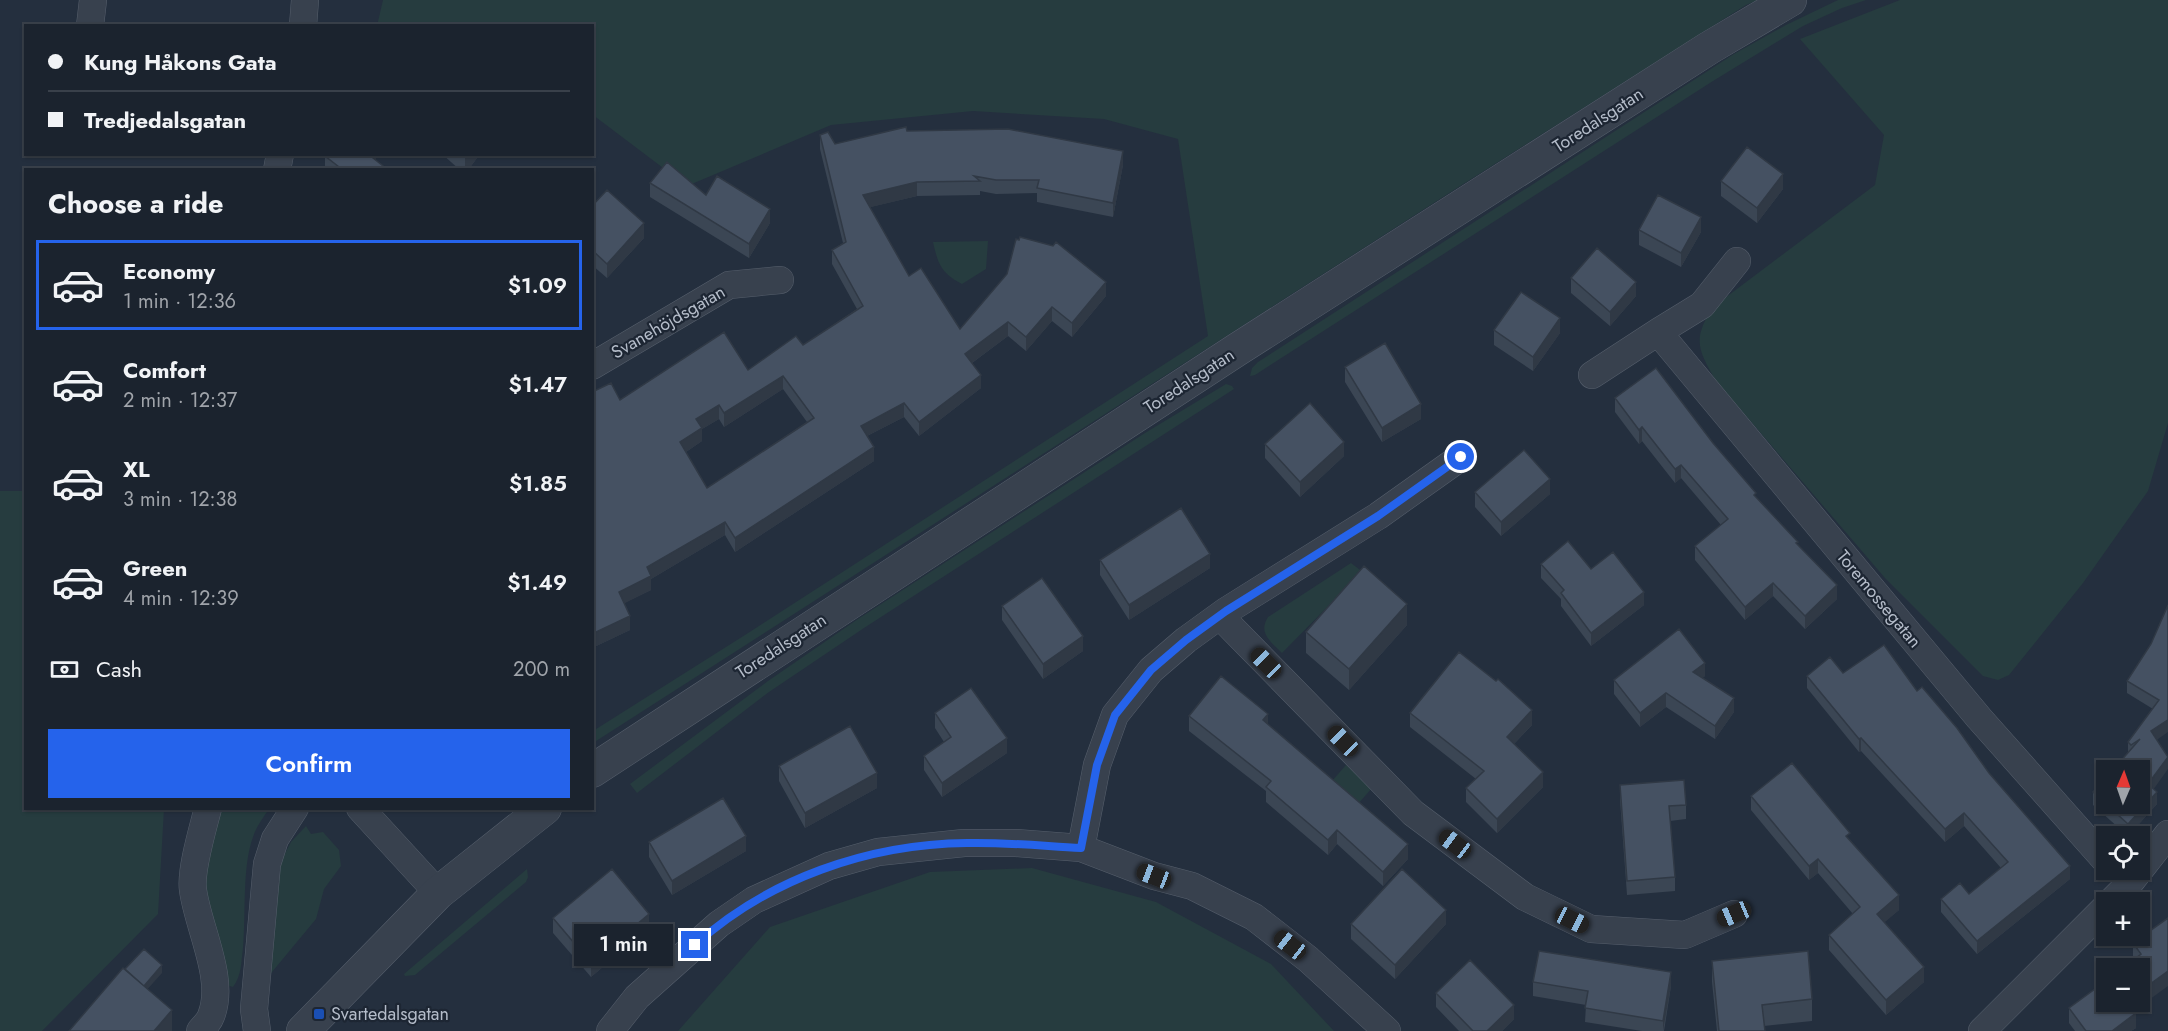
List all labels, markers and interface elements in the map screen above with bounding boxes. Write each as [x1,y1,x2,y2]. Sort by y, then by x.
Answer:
text: Kung Håkons Gata [84,46,277,78]
street label: Toredalsgatan [1548,81,1648,159]
text: Tredjedalsgatan [84,104,246,136]
text: Choose a ride [48,184,223,223]
text: Economy [123,255,215,287]
icon: car [51,258,105,312]
text: $1.09 [508,269,567,301]
street label: Svanehöjdsgatan [606,279,730,365]
text: 1 min · 12:36 [123,287,236,316]
street label: Toredalsgatan [1139,342,1239,420]
text: Comfort [123,354,206,386]
icon: car [51,357,105,411]
text: $1.47 [509,368,567,400]
text: 2 min · 12:37 [123,386,237,415]
route start [1447,443,1474,470]
text: XL [123,453,150,485]
icon: car [51,456,105,510]
text: $1.85 [509,467,567,499]
text: 3 min · 12:38 [123,485,237,514]
street label: Toremossegatan [1830,544,1928,654]
text: Green [123,552,187,584]
icon: car [51,555,105,609]
text: $1.49 [507,566,567,598]
text: 4 min · 12:39 [123,584,239,613]
street label: Toredalsgatan [731,607,831,685]
car [1247,644,1285,682]
icon: cash [48,653,81,686]
text: Cash [96,653,142,685]
text: 200 m [513,655,570,684]
car [1324,722,1362,760]
button: Confirm [48,729,570,798]
north arrow [2096,760,2150,814]
map controls [2096,760,2150,1012]
car [1435,826,1475,862]
button: locate [2096,826,2150,880]
car [1134,861,1174,891]
button: + [2096,892,2150,946]
car [1714,899,1754,929]
car [1552,904,1592,936]
callout: 1 min [575,924,674,966]
car [1270,927,1310,963]
text: 1 min [599,930,648,959]
route end [681,931,708,958]
button: − [2096,958,2150,1012]
place label: Svartedalsgatan [331,1001,449,1027]
marker: Svartedalsgatan [312,1007,326,1021]

